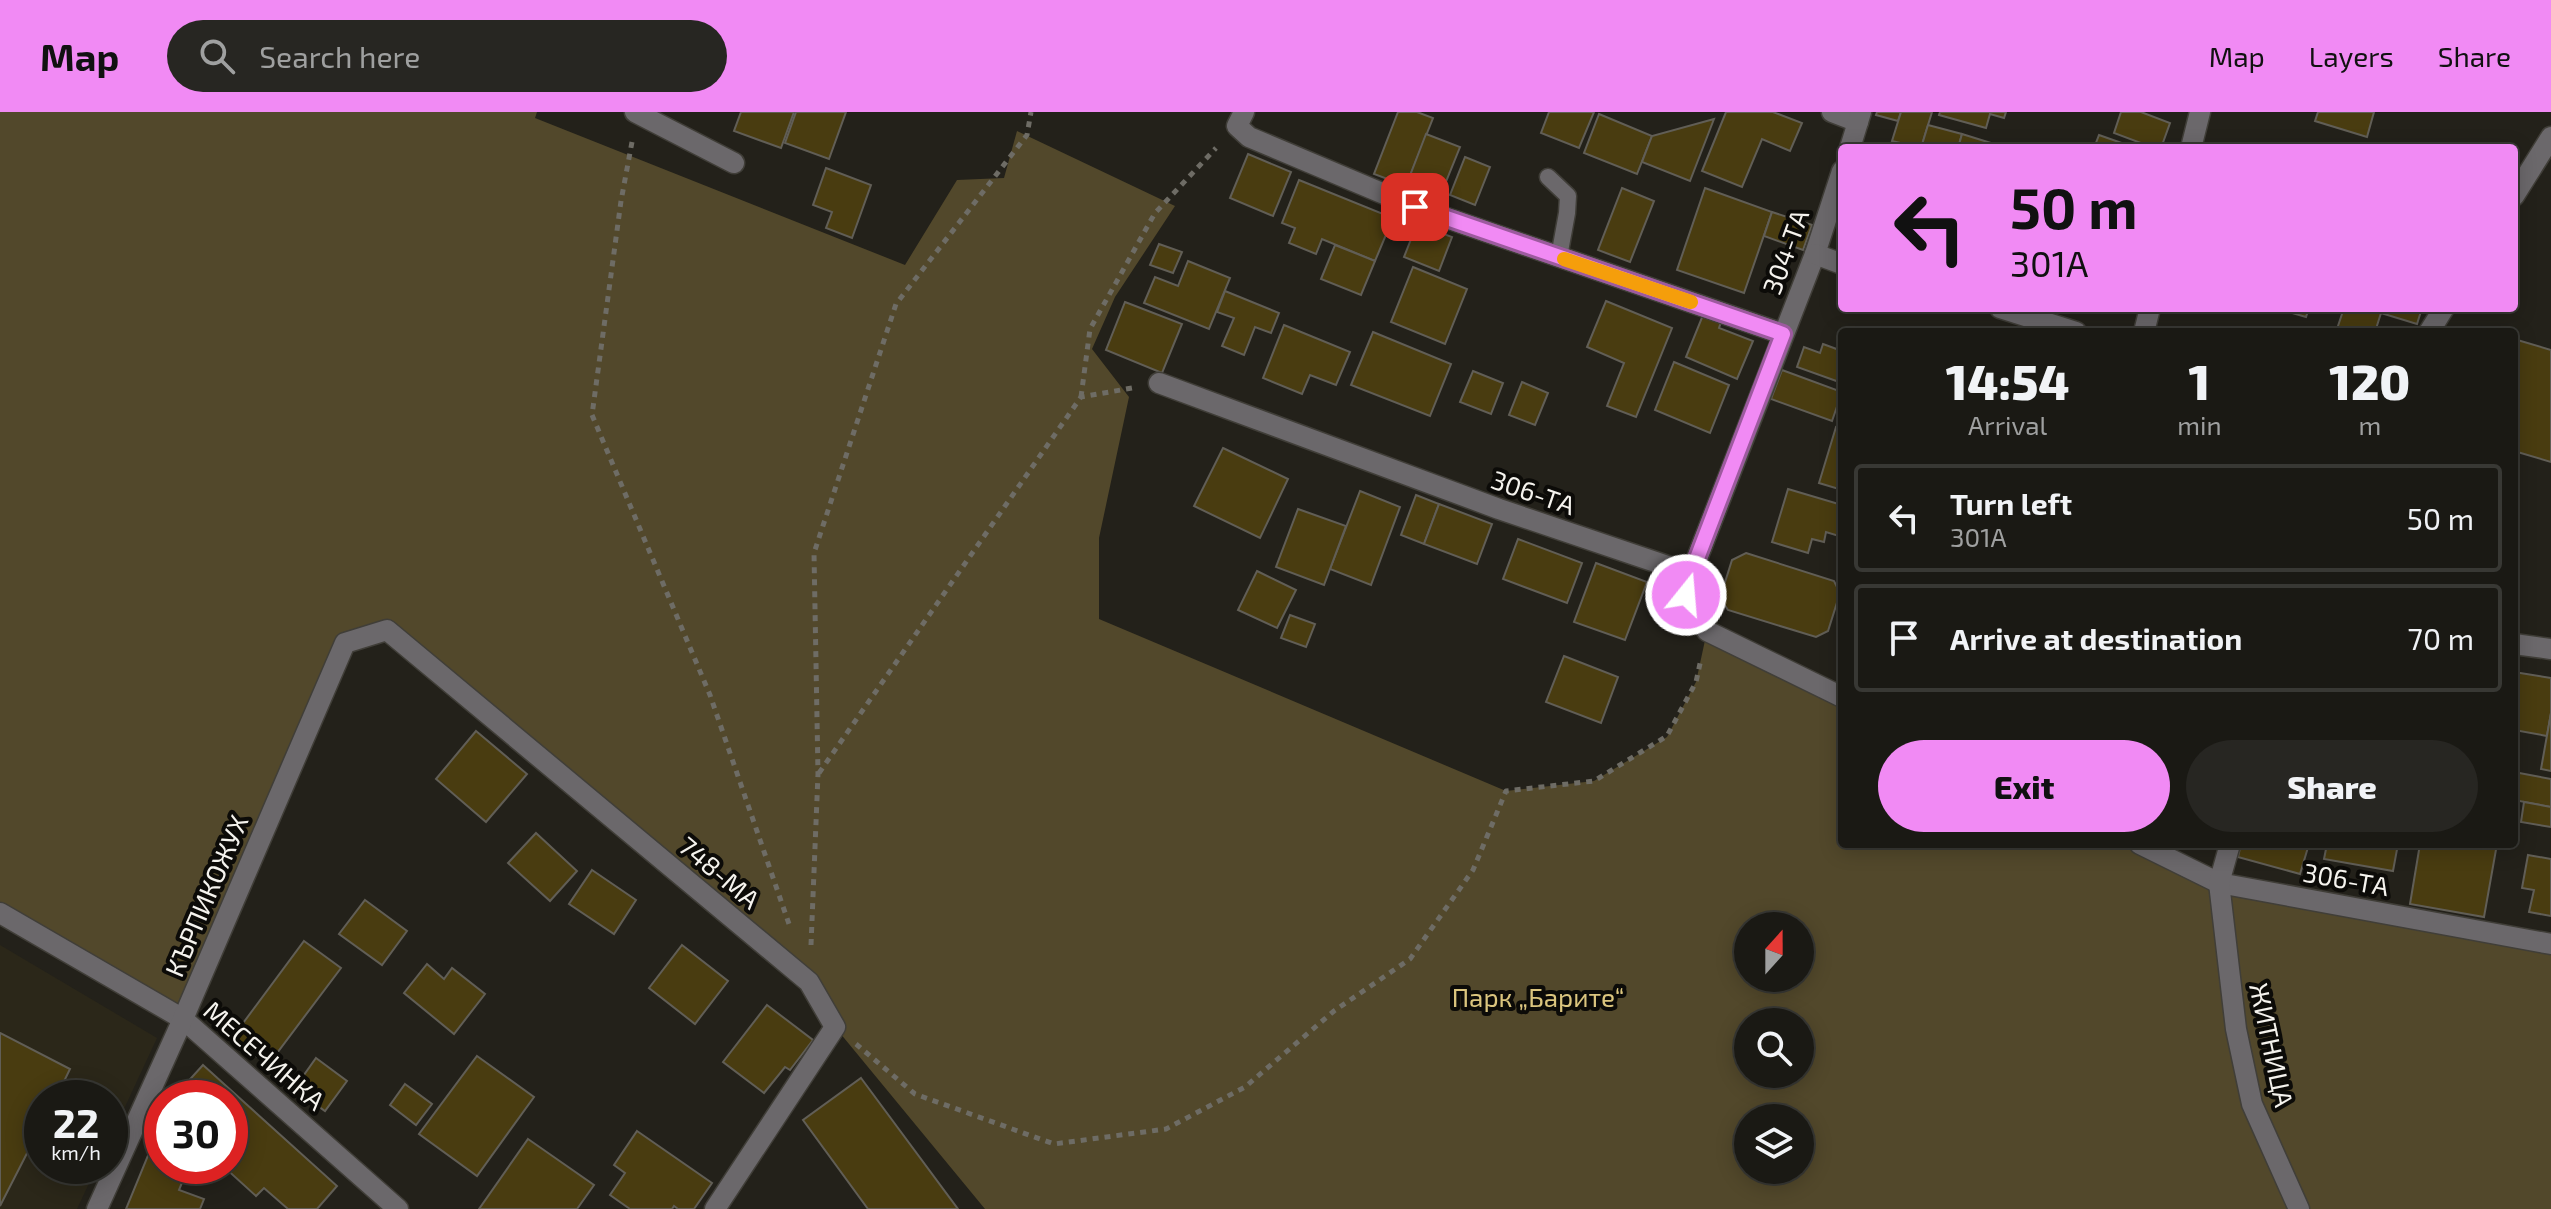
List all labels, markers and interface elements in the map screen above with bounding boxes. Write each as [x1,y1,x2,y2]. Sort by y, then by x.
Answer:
search box [167,20,727,92]
text: Map [40,33,119,79]
icon: search [195,34,239,78]
text: Search here [259,38,420,74]
text: Map [2209,39,2265,73]
text: Layers [2309,39,2394,73]
text: Share [2438,39,2511,73]
pin [1381,173,1449,241]
text: 50 m [2010,173,2138,240]
icon: left [1878,176,1982,280]
icon: arrive [1393,185,1437,229]
street label: 304-ТА [1755,205,1814,298]
text: 301А [2010,241,2088,284]
text: 14:54 [1946,352,2069,410]
text: 1 [2189,352,2210,410]
text: 120 [2329,352,2410,410]
text: Arrival [1968,409,2047,440]
text: min [2177,409,2222,440]
text: m [2358,409,2381,440]
street label: 306-ТА [1488,463,1579,520]
text: Turn left [1950,485,2072,521]
icon: left [1882,496,1926,540]
text: 50 m [2407,500,2474,536]
text: 301А [1950,521,2007,552]
position arrow [1644,553,1728,637]
icon: arrive [1882,616,1926,660]
text: Arrive at destination [1950,620,2242,656]
text: 70 m [2408,620,2474,656]
button: Exit [1878,740,2170,832]
button: Share [2186,740,2478,832]
street label: КЪРПИКОЖУХ [158,810,254,981]
street label: 748-МА [673,829,767,914]
street label: 306-ТА [2301,856,2392,901]
north arrow [1734,912,1814,992]
map controls [1734,912,1814,1184]
street label: ЖИТНИЦА [2244,980,2301,1110]
park label: Парк „Барите“ [1452,981,1624,1012]
street label: МЕСЕЧИНКА [198,994,332,1116]
button: search [1734,1008,1814,1088]
speed limit sign: 30 [144,1080,248,1184]
text: 22 [53,1098,99,1146]
button: layers [1734,1104,1814,1184]
text: km/h [51,1140,101,1164]

